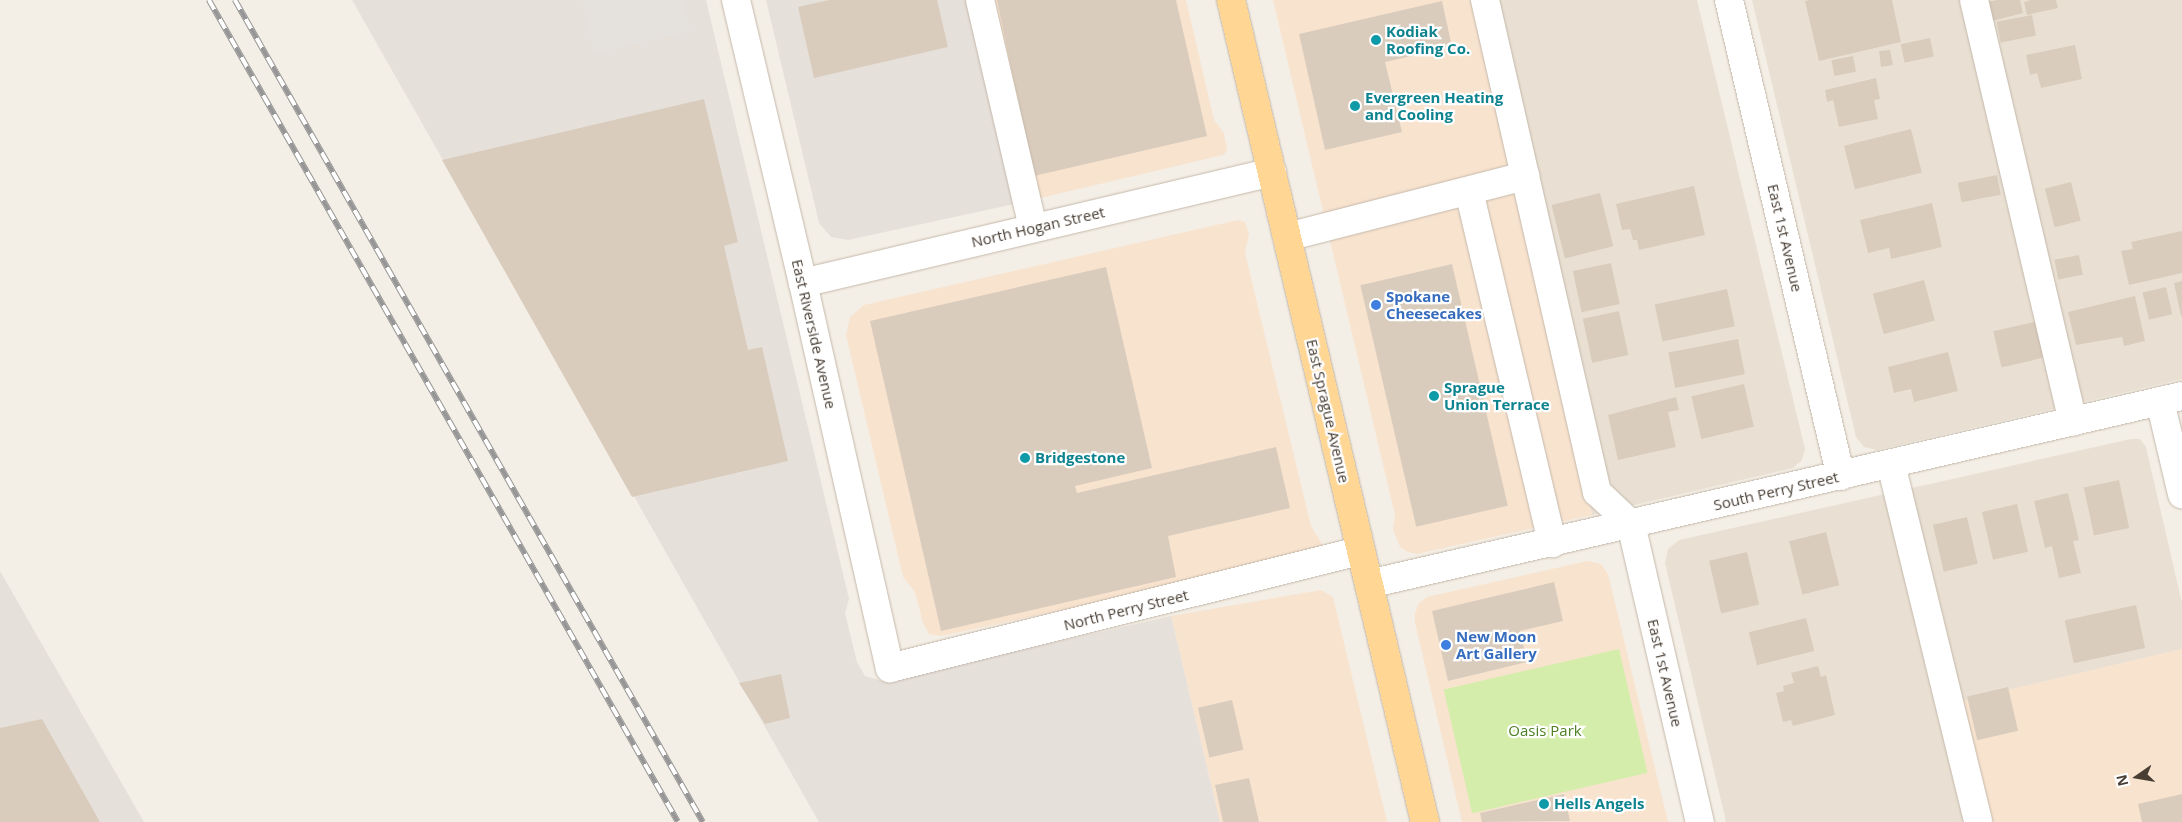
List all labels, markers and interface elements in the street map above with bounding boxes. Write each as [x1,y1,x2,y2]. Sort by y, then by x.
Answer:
place label: Kodiak Roofing Co. [1386,22,1470,57]
marker: Kodiak Roofing Co. [1370,34,1382,46]
place label: Evergreen Heating and Cooling [1365,88,1503,123]
marker: Evergreen Heating and Cooling [1349,100,1361,112]
street label: East 1st Avenue [1764,182,1806,294]
street label: North Hogan Street [970,203,1106,251]
street label: East Riverside Avenue [788,258,840,410]
place label: Spokane Cheesecakes [1386,287,1482,322]
marker: Spokane Cheesecakes [1370,299,1382,311]
street label: East Sprague Avenue [1303,337,1353,485]
place label: Sprague Union Terrace [1444,378,1550,413]
marker: Sprague Union Terrace [1428,390,1440,402]
place label: Bridgestone [1035,449,1125,467]
marker: Bridgestone [1019,452,1031,464]
street label: South Perry Street [1712,468,1840,514]
street label: North Perry Street [1062,586,1190,634]
street label: East 1st Avenue [1644,617,1686,729]
place label: New Moon Art Gallery [1456,627,1537,662]
marker: New Moon Art Gallery [1440,639,1452,651]
park label: Oasis Park [1508,722,1582,740]
north arrow [2112,752,2162,802]
text: N [2111,773,2132,788]
place label: Hells Angels [1554,795,1644,813]
marker: Hells Angels [1538,798,1550,810]

